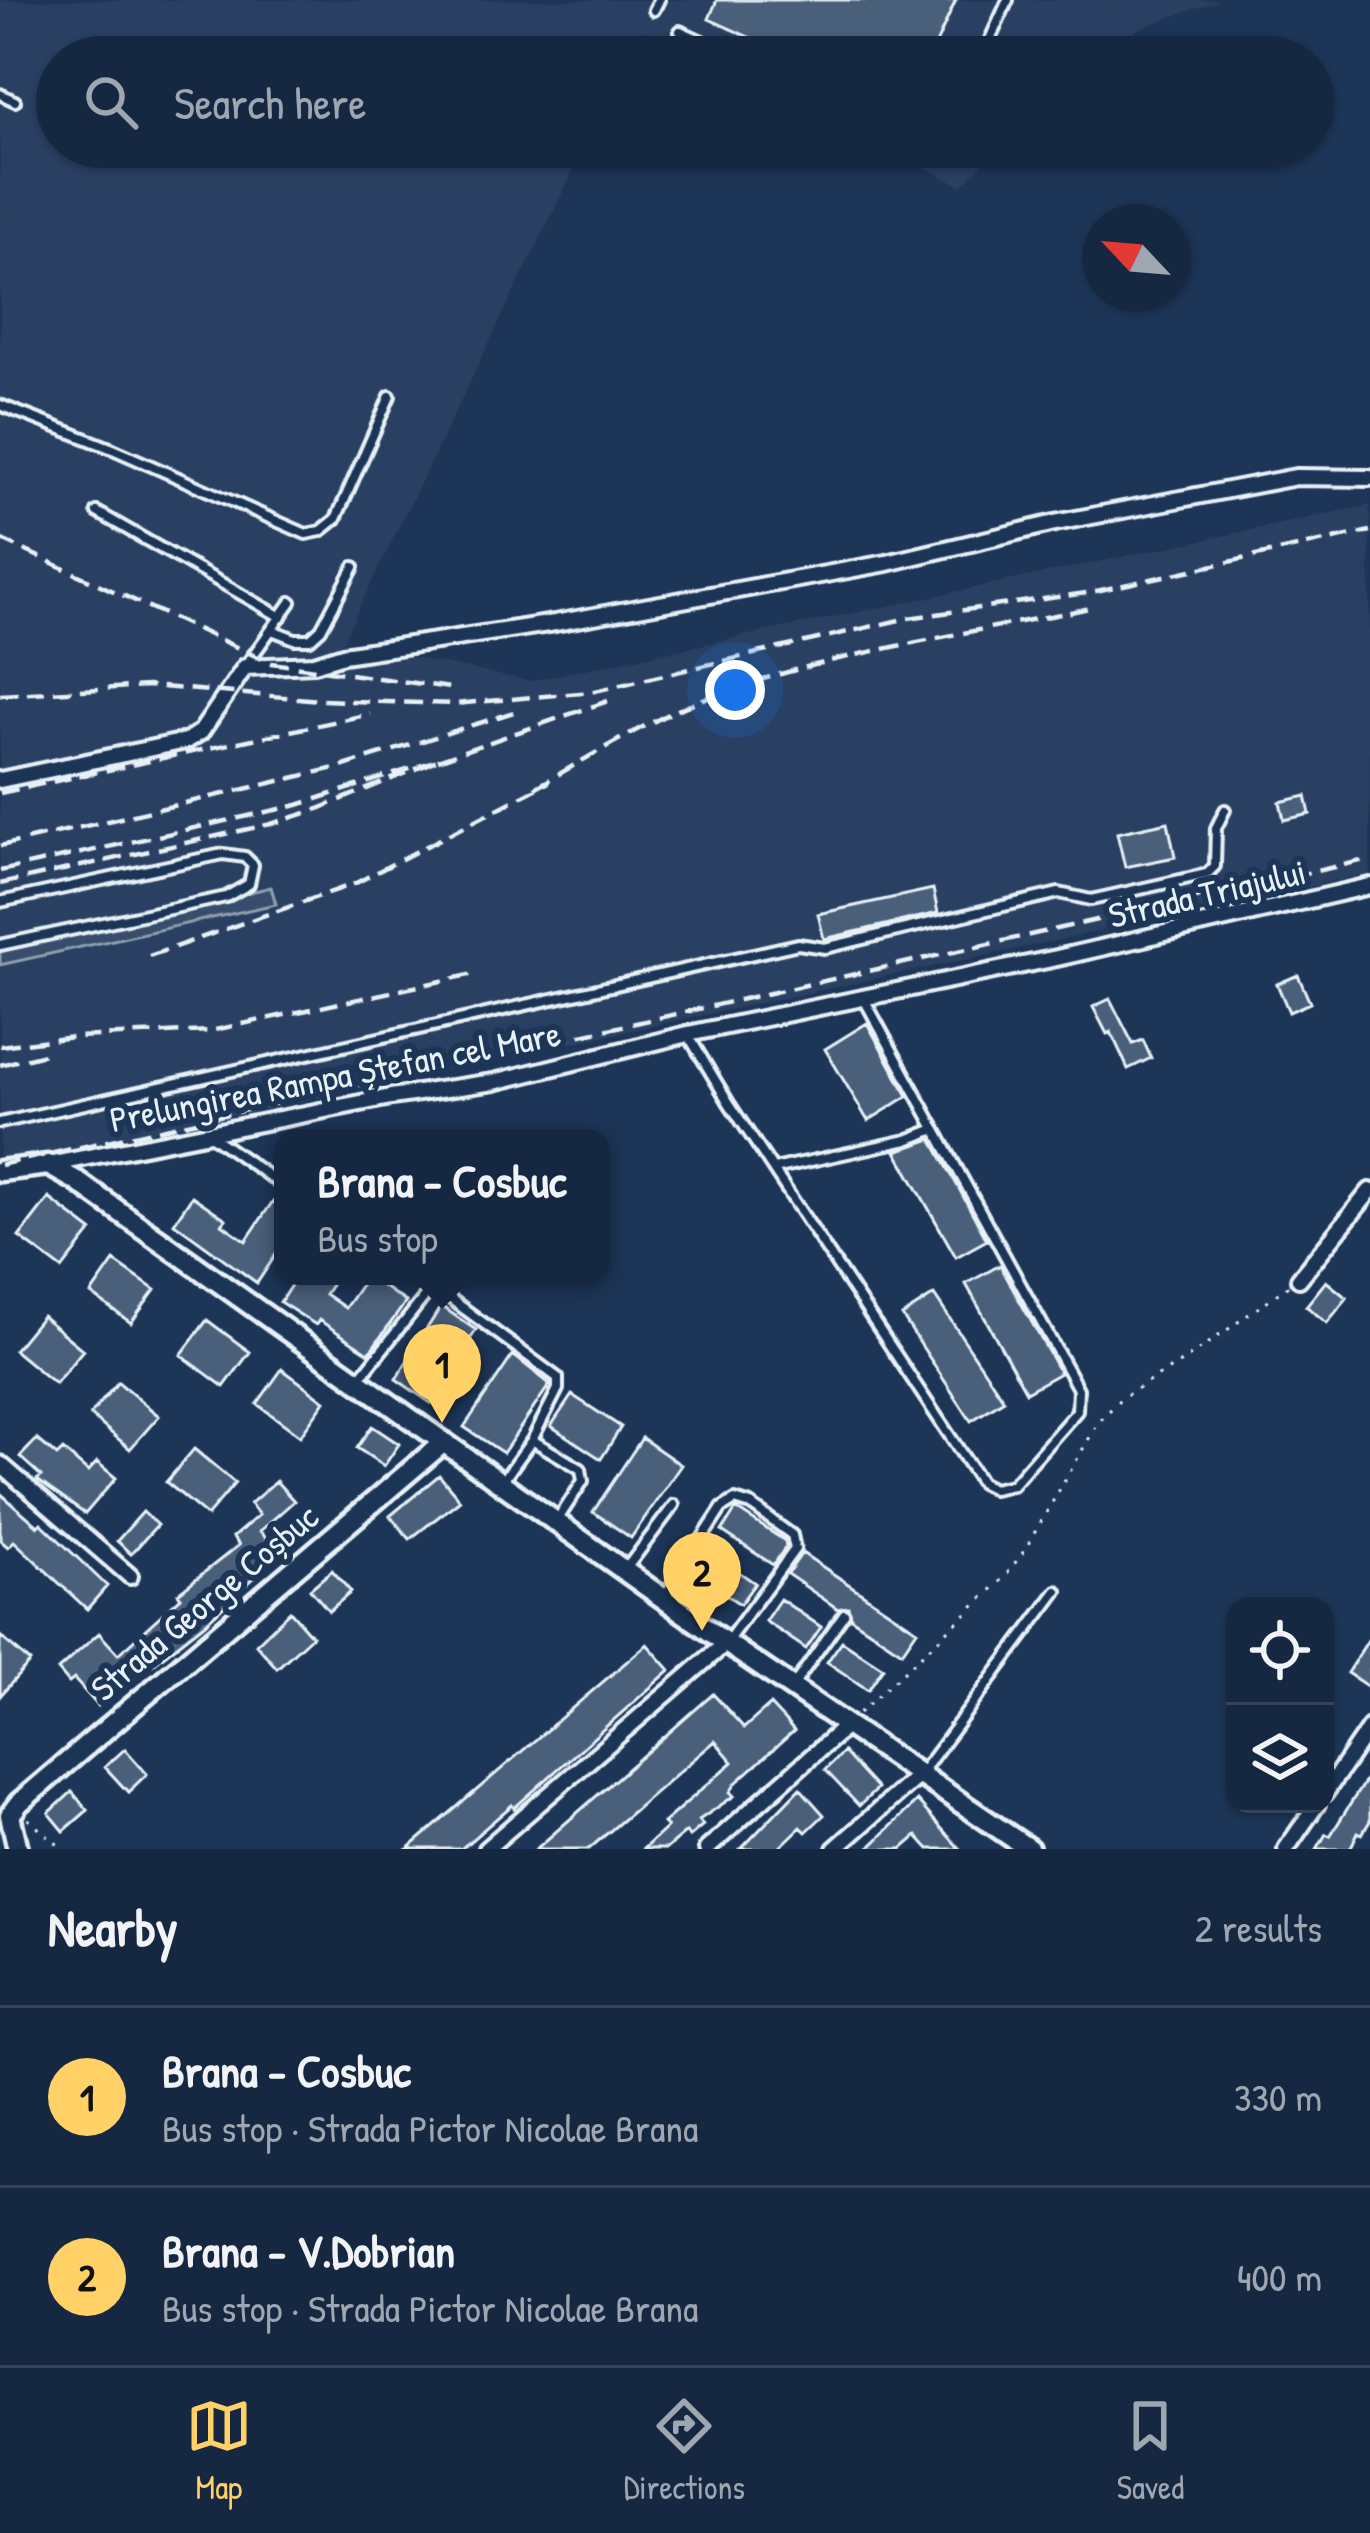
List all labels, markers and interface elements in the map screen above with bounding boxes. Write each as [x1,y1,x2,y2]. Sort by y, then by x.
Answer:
search box [36,36,1334,168]
icon: search [78,69,144,135]
text: Search here [174,72,366,133]
north arrow [1082,204,1190,312]
your location [705,660,765,720]
street label: Strada Triajului [1103,846,1310,939]
street label: Prelungirea Rampa Ștefan cel Mare [106,1008,564,1143]
popup [274,1129,610,1285]
text: Brana - Cosbuc [318,1150,566,1211]
text: Bus stop [318,1211,438,1264]
pin: 1 [403,1324,481,1423]
street label: Strada George Coșbuc [79,1492,328,1711]
pin: 2 [663,1532,741,1631]
map controls [1226,1597,1334,1813]
button: locate [1226,1597,1334,1705]
button: layers [1226,1705,1334,1813]
text: Nearby [48,1893,178,1962]
text: 2 results [1195,1901,1322,1954]
text: Brana - Cosbuc [162,2040,411,2101]
text: 1 [80,2070,94,2123]
text: 330 m [1234,2070,1322,2123]
text: Bus stop · Strada Pictor Nicolae Brana [162,2101,698,2154]
text: Brana - V.Dobrian [162,2220,455,2281]
text: 2 [78,2250,96,2303]
text: 400 m [1237,2250,1322,2303]
text: Bus stop · Strada Pictor Nicolae Brana [162,2281,698,2334]
tab: Map [186,2393,252,2509]
tab: Directions [624,2393,745,2509]
tab: Saved [1117,2393,1184,2509]

